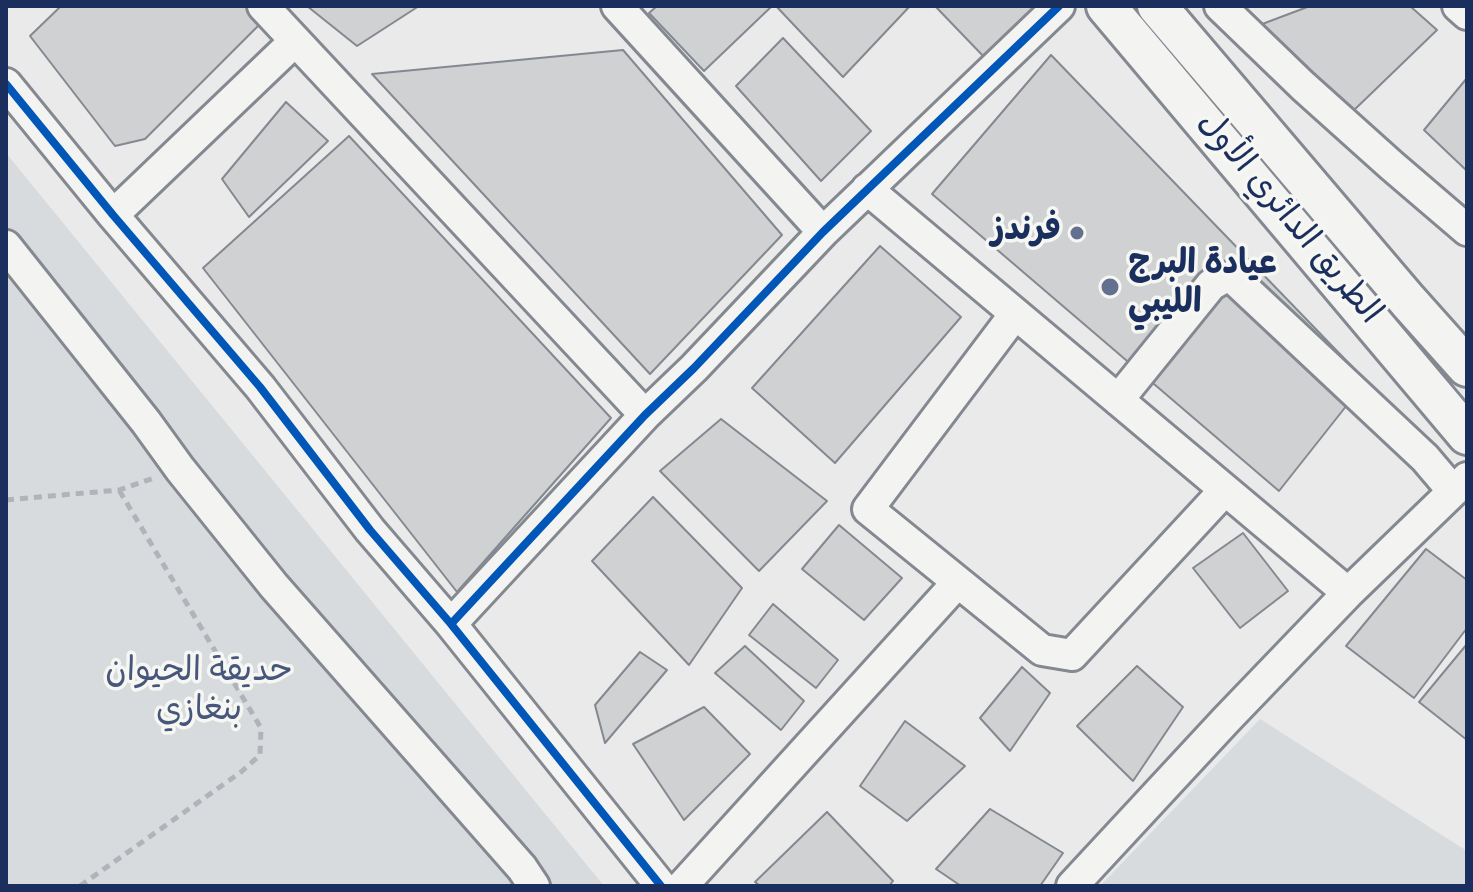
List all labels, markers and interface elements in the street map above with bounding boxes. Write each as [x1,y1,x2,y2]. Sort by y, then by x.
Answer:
street label: الطريق الدائري الأول [1186,105,1388,335]
place label: فرندز [991,213,1061,253]
marker: فرندز [1068,224,1086,242]
place label: عيادة البرج الليبي [1128,247,1277,326]
marker: عيادة البرج الليبي [1099,276,1121,298]
park label: حديقة الحيوان بنغازي [105,654,293,734]

